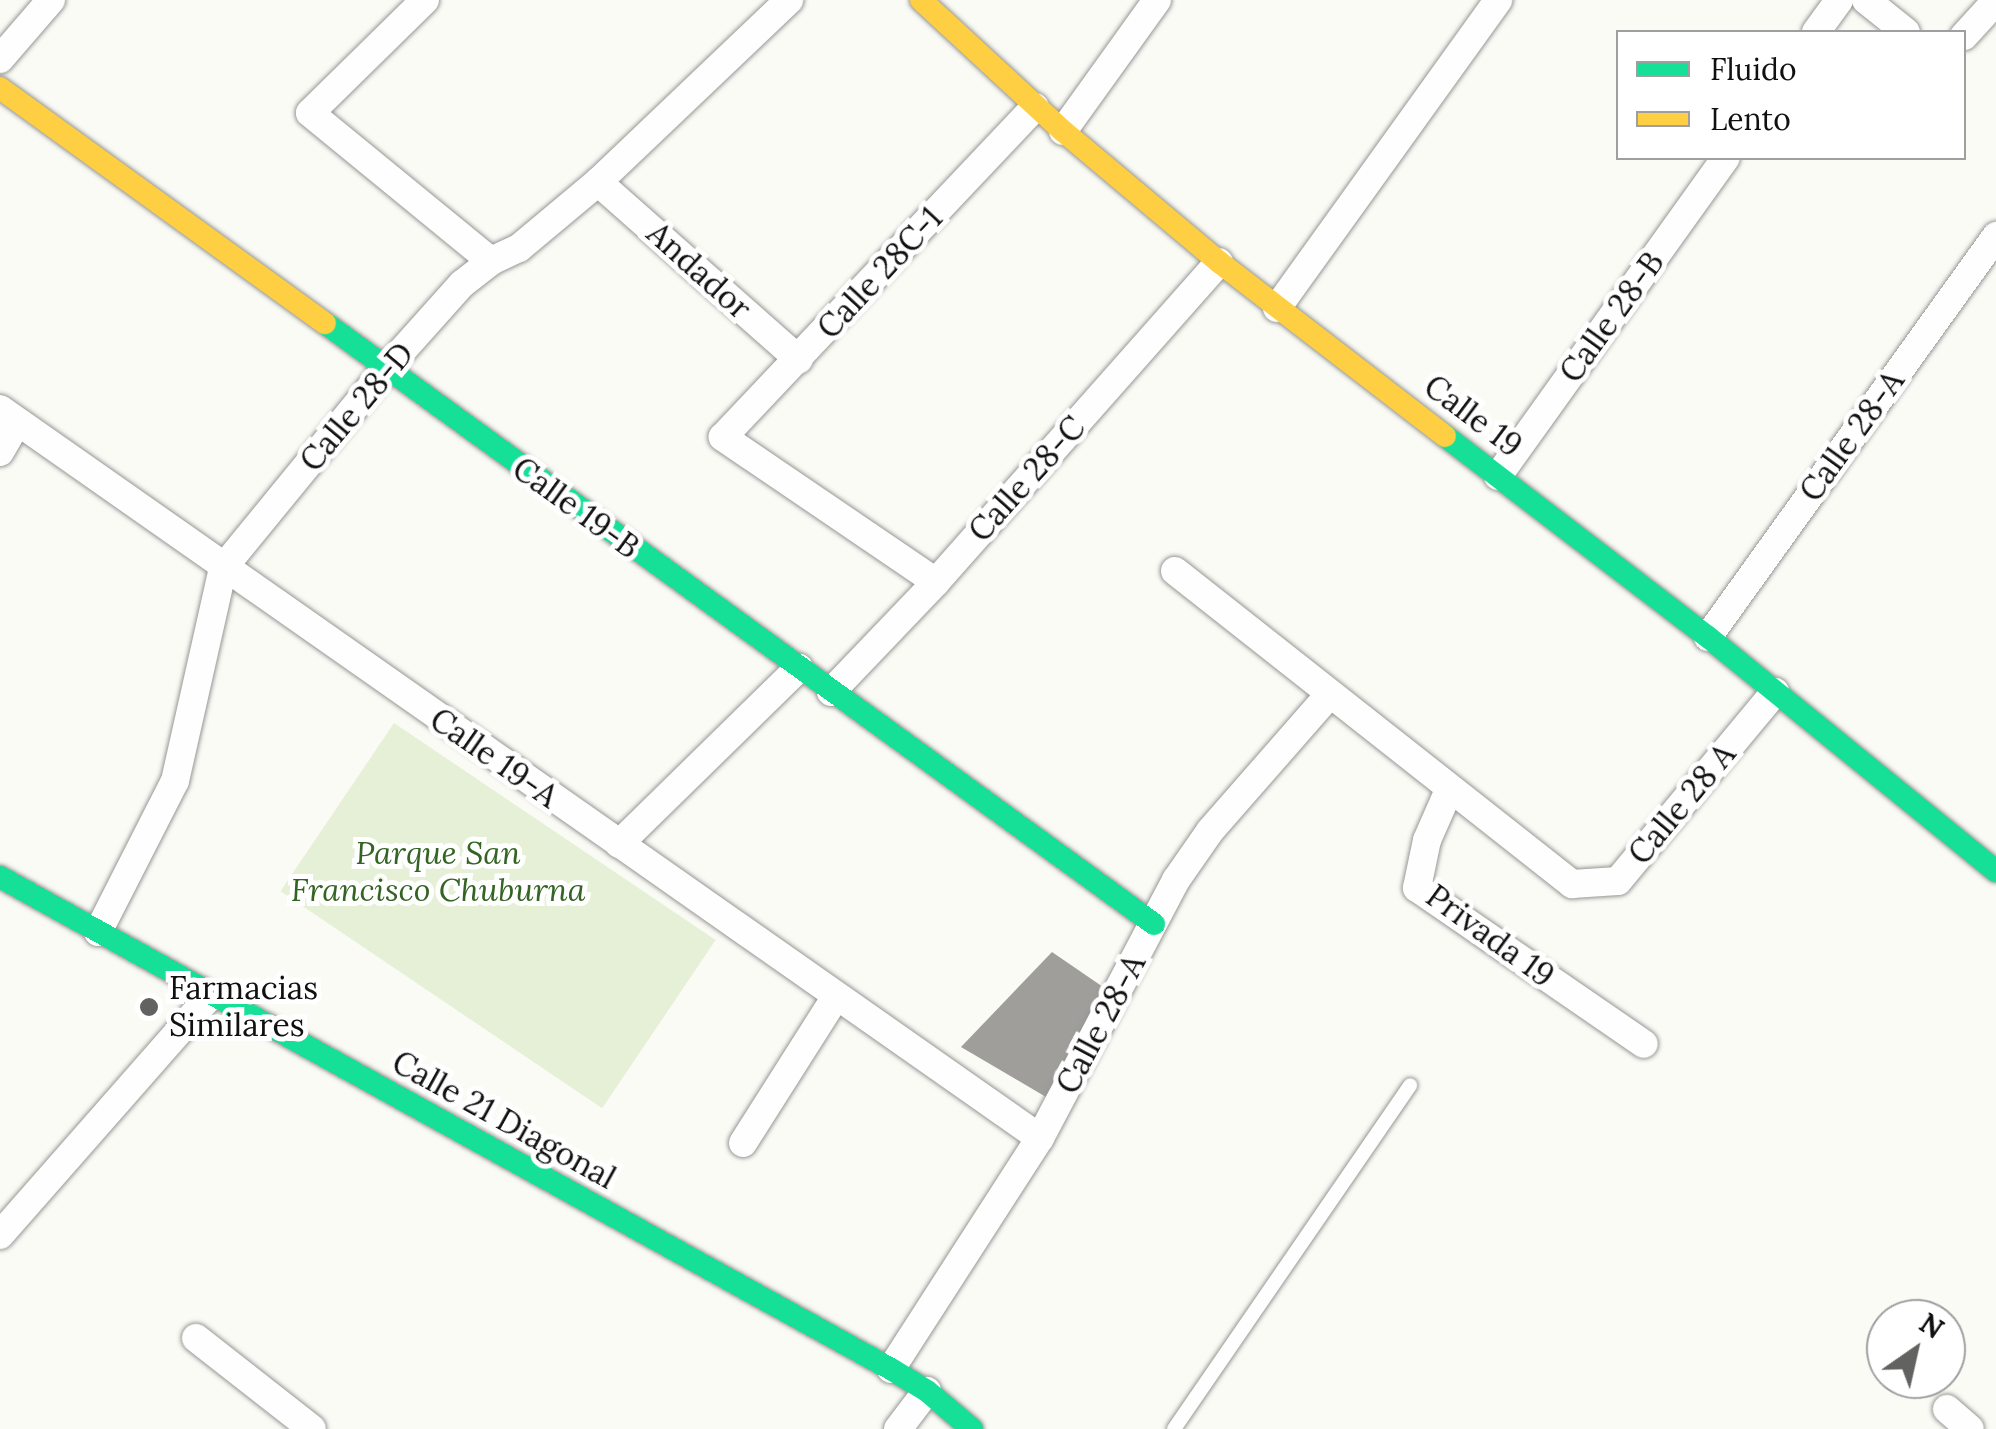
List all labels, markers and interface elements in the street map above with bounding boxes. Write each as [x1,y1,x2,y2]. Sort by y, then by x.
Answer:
legend [1616,30,1966,160]
text: Fluido [1710,50,1796,88]
text: Lento [1710,100,1791,138]
street label: Calle 28C-1 [810,199,950,347]
street label: Andador [639,214,759,328]
street label: Calle 28-B [1552,244,1672,390]
street label: Calle 28-D [292,335,422,479]
street label: Calle 28-A [1792,363,1912,509]
street label: Calle 19 [1417,367,1529,465]
street label: Calle 28-C [961,408,1093,550]
street label: Calle 19-B [505,449,647,567]
street label: Calle 19-A [423,700,565,816]
street label: Calle 28 A [1620,736,1744,872]
park label: Parque San Francisco Chuburna [291,835,585,910]
street label: Privada 19 [1419,877,1561,995]
street label: Calle 28-A [1048,948,1154,1100]
place label: Farmacias Similares [169,970,318,1045]
marker: Farmacias Similares [138,996,160,1018]
street label: Calle 21 Diagonal [386,1043,622,1197]
north arrow [1866,1299,1966,1399]
text: N [1913,1305,1951,1347]

